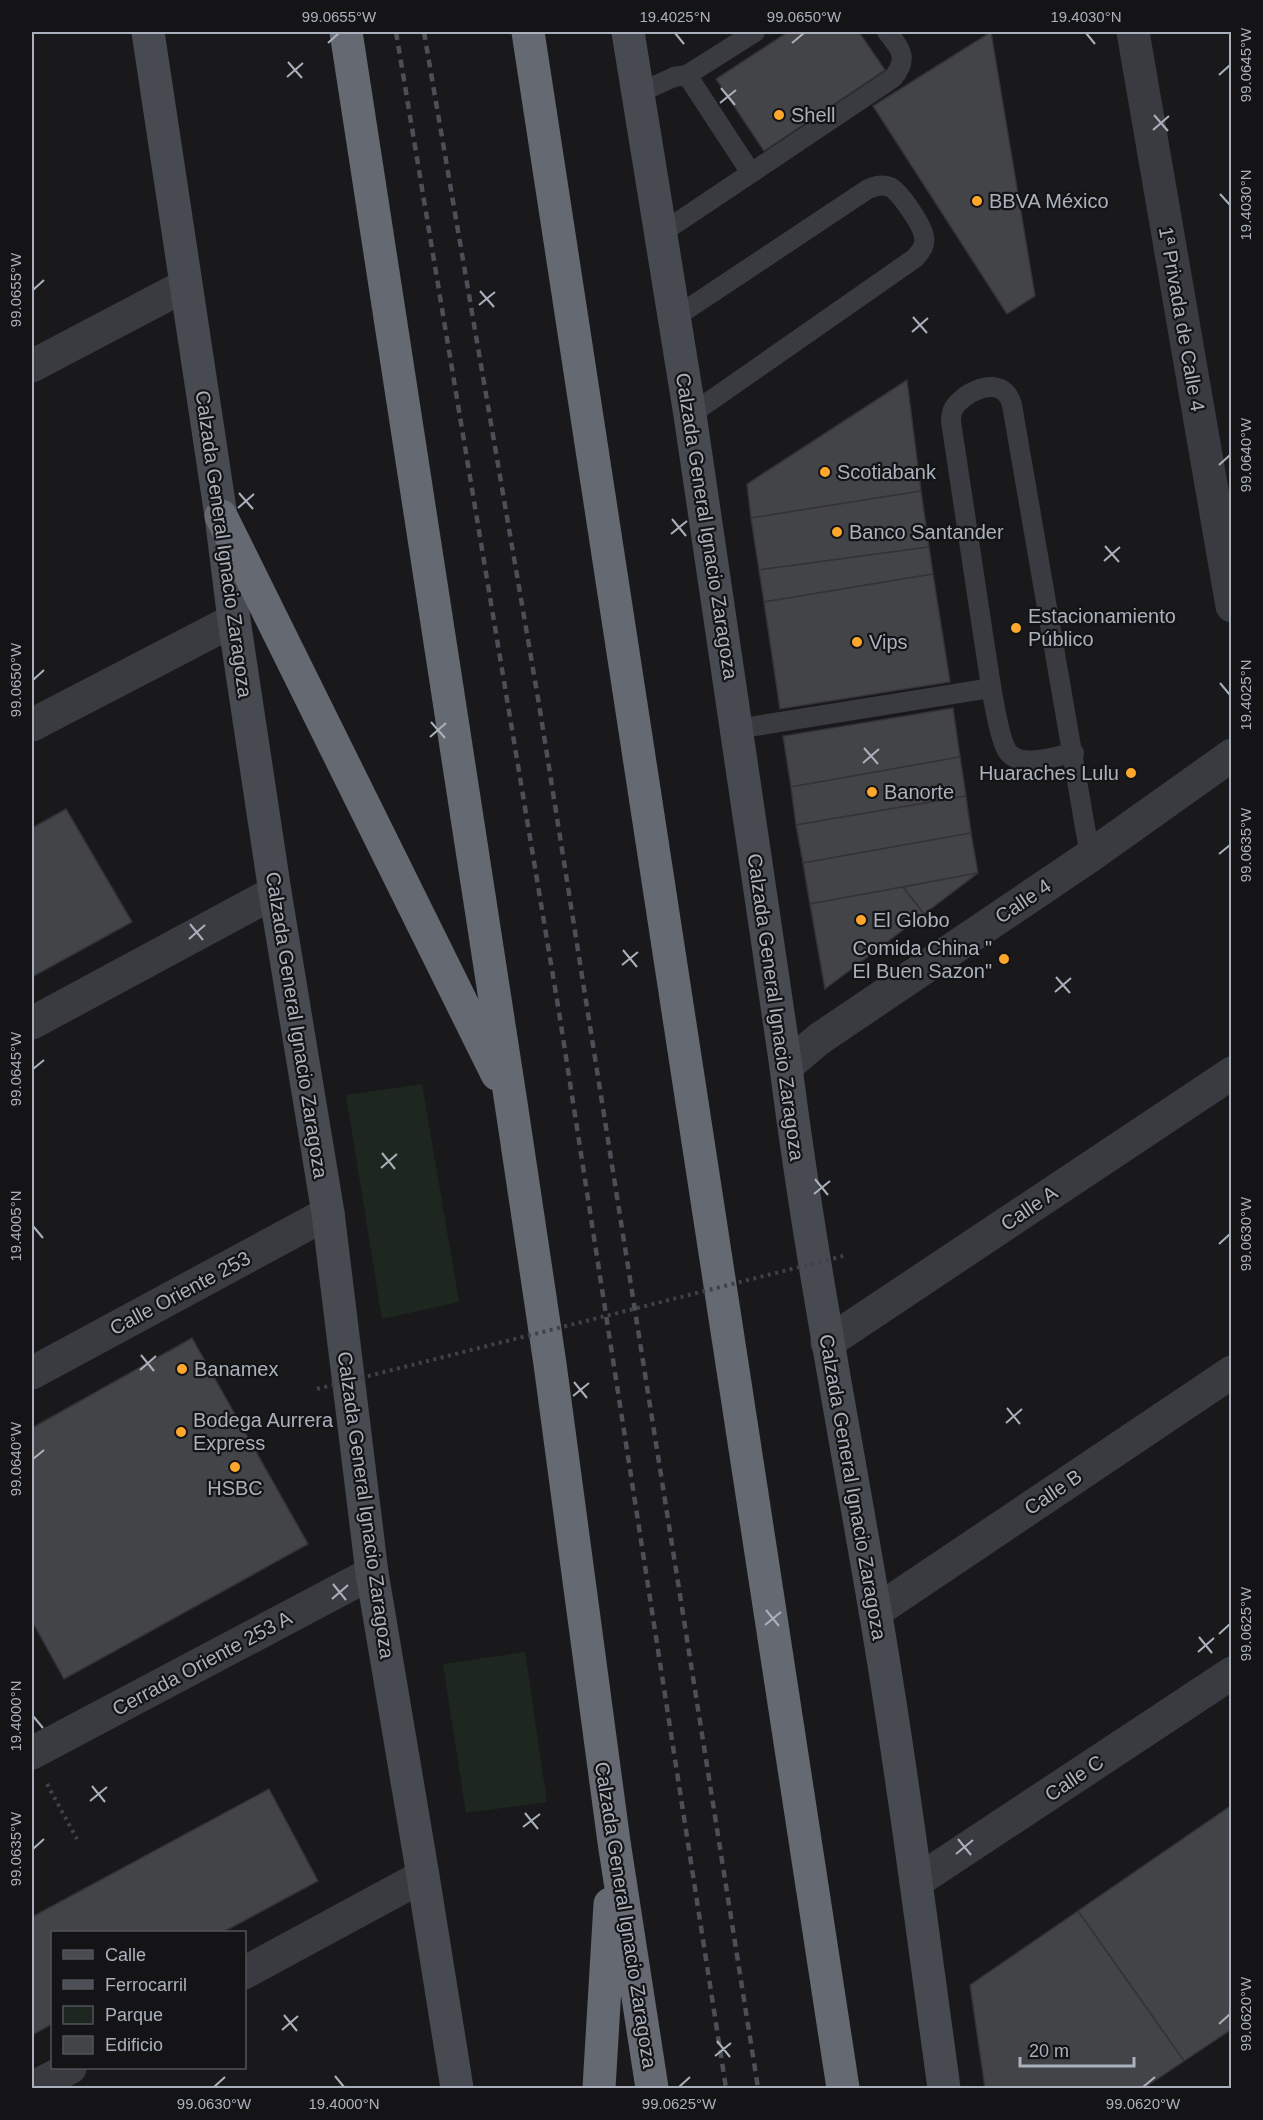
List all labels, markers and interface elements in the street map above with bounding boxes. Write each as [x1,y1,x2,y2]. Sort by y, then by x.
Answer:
text: 99.0655°W [302,8,377,25]
text: 19.4025°N [639,8,711,25]
text: 99.0650°W [767,8,842,25]
text: 19.4030°N [1050,8,1122,25]
text: 99.0645°W [1237,27,1254,102]
place label: Shell [791,104,835,126]
marker: Shell [772,108,786,122]
text: 19.4030°N [1237,169,1254,241]
place label: BBVA México [989,190,1109,212]
marker: BBVA México [970,194,984,208]
street label: 1ª Privada de Calle 4 [1155,225,1209,413]
text: 99.0655°W [7,252,24,327]
street label: Calzada General Ignacio Zaragoza [672,371,742,682]
street label: Calzada General Ignacio Zaragoza [192,389,257,700]
text: 99.0640°W [1237,417,1254,492]
place label: Scotiabank [837,461,937,483]
marker: Scotiabank [818,465,832,479]
place label: Banco Santander [849,521,1004,543]
marker: Banco Santander [830,525,844,539]
place label: Estacionamiento Público [1028,605,1176,650]
marker: Estacionamiento Público [1009,621,1023,635]
place label: Vips [869,631,908,653]
marker: Vips [850,635,864,649]
text: 99.0650°W [7,642,24,717]
text: 19.4025°N [1237,659,1254,731]
place label: Huaraches Lulu [979,762,1119,784]
marker: Huaraches Lulu [1124,766,1138,780]
place label: Banorte [884,781,954,803]
marker: Banorte [865,785,879,799]
text: 99.0635°W [1237,807,1254,882]
street label: Calzada General Ignacio Zaragoza [744,852,809,1163]
street label: Calzada General Ignacio Zaragoza [262,870,332,1181]
street label: Calle 4 [991,874,1055,928]
place label: El Globo [873,909,950,931]
marker: El Globo [854,913,868,927]
place label: Comida China " El Buen Sazon" [853,937,992,982]
marker: Comida China " El Buen Sazon" [997,952,1011,966]
text: 99.0645°W [7,1031,24,1106]
street label: Calle A [997,1181,1062,1235]
text: 19.4005°N [7,1190,24,1262]
text: 99.0630°W [1237,1196,1254,1271]
street label: Calle Oriente 253 [106,1247,254,1339]
street label: Calzada General Ignacio Zaragoza [815,1332,891,1643]
street label: Calzada General Ignacio Zaragoza [334,1350,399,1661]
place label: Banamex [194,1358,279,1380]
marker: Banamex [175,1362,189,1376]
place label: Bodega Aurrera Express [193,1409,334,1454]
text: 99.0640°W [7,1421,24,1496]
marker: Bodega Aurrera Express [174,1425,188,1439]
marker: HSBC [228,1460,242,1474]
street label: Calle B [1020,1465,1086,1519]
place label: HSBC [207,1477,263,1499]
text: 99.0625°W [1237,1586,1254,1661]
street label: Cerrada Oriente 253 A [108,1606,296,1720]
text: 19.4000°N [7,1680,24,1752]
street label: Calle C [1041,1751,1107,1805]
street label: Calzada General Ignacio Zaragoza [591,1760,661,2071]
text: 99.0635°W [7,1811,24,1886]
legend [51,1931,246,2069]
text: Calle [105,1945,146,1965]
text: Ferrocarril [105,1975,187,1995]
text: 99.0620°W [1237,1976,1254,2051]
text: Parque [105,2005,163,2025]
scale bar [1020,2030,1134,2068]
text: Edificio [105,2035,163,2055]
text: 20 m [1029,2041,1069,2061]
text: 99.0630°W [177,2095,252,2112]
text: 19.4000°N [308,2095,380,2112]
text: 99.0625°W [642,2095,717,2112]
text: 99.0620°W [1106,2095,1181,2112]

